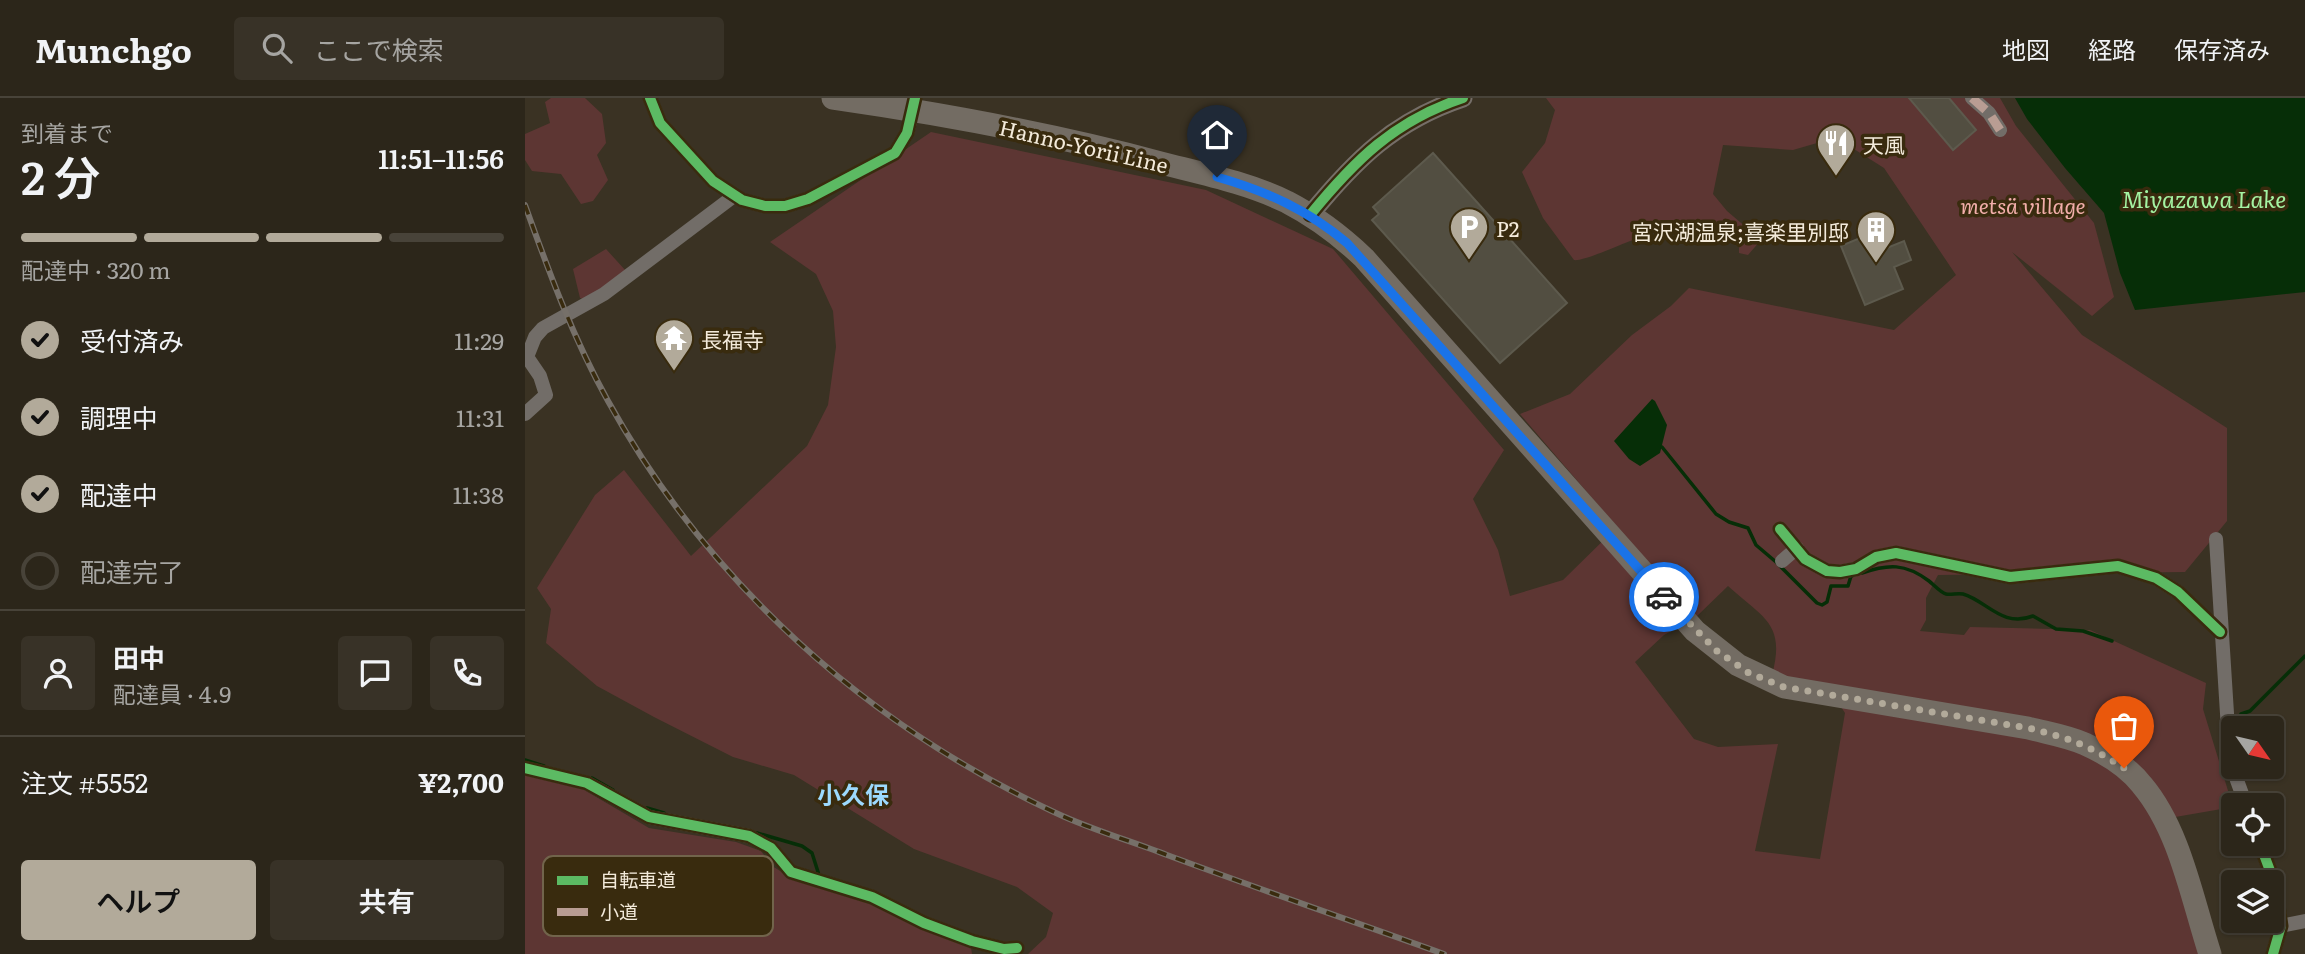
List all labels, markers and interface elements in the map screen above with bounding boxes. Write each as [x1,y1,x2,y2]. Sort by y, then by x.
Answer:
search box [234,17,724,80]
text: Munchgo [35,24,192,73]
icon: search [258,29,296,67]
text: ここで検索 [314,29,444,68]
text: 地図 [2002,31,2050,66]
text: 経路 [2088,31,2136,66]
text: 保存済み [2174,31,2270,66]
pin [1187,105,1247,177]
street label: Hanno-Yorii Line [996,110,1172,180]
text: 到着まで [21,115,113,149]
icon: home [1198,116,1236,154]
restaurant icon: 天風 [1815,122,1857,177]
place label: 天風 [1863,128,1905,159]
text: 11:51–11:56 [378,138,504,177]
text: 2 分 [21,141,100,209]
water label: Miyazawa Lake [2122,181,2286,215]
park label: metsä village [1960,189,2086,220]
parking icon: P2 [1448,206,1490,261]
building icon: 宮沢湖温泉;喜楽里別邸 [1855,209,1897,264]
place label: P2 [1496,212,1519,243]
place label: 宮沢湖温泉;喜楽里別邸 [1632,215,1849,246]
text: 配達中 · 320 m [21,252,171,286]
temple icon: 長福寺 [653,317,695,372]
text: 受付済み [80,320,184,359]
icon: check [21,321,59,359]
text: 11:29 [454,323,504,357]
place label: 長福寺 [701,323,764,354]
text: 調理中 [80,397,158,436]
icon: check [21,398,59,436]
text: 11:31 [456,400,504,434]
text: 配達中 [80,474,158,513]
icon: check [21,475,59,513]
text: 11:38 [453,477,504,511]
text: 配達完了 [80,551,184,590]
courier [1629,562,1699,632]
icon: car [1645,578,1683,616]
button: person [21,636,95,710]
button: chat [338,636,412,710]
button: phone [430,636,504,710]
text: 田中 [113,637,165,676]
text: 配達員 · 4.9 [113,676,231,710]
pin [2094,696,2154,768]
icon: bag [2105,707,2143,745]
north arrow [2221,716,2284,779]
map controls [2221,716,2284,933]
text: 注文 #5552 [21,762,148,801]
text: ¥2,700 [418,762,504,801]
district label: 小久保 [817,776,889,811]
button: locate [2221,793,2284,856]
legend [543,856,773,936]
button: ヘルプ [21,860,256,940]
button: 共有 [270,860,504,940]
text: 自転車道 [600,865,676,893]
button: layers [2221,870,2284,933]
text: 小道 [600,897,638,925]

